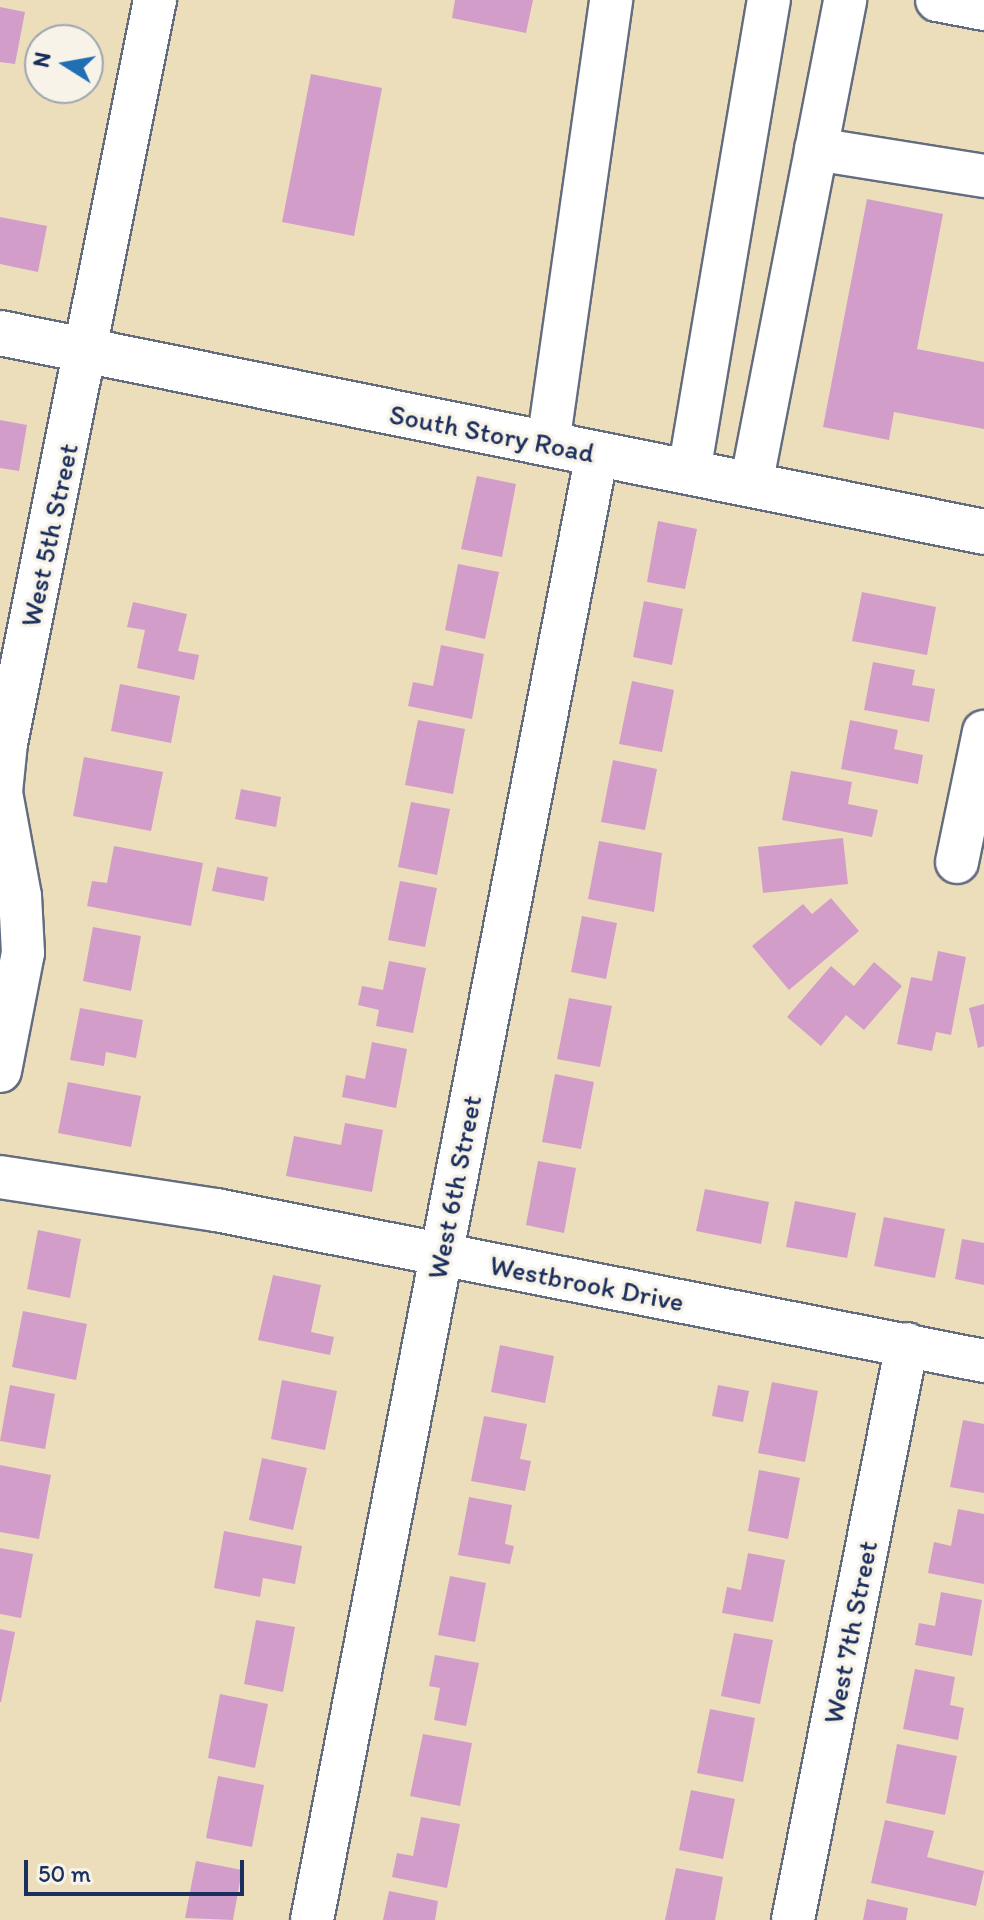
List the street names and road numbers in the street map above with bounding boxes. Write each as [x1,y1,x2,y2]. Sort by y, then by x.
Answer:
street label: South Story Road [387,397,597,469]
street label: West 5th Street [13,441,85,629]
street label: West 6th Street [420,1093,488,1281]
street label: Westbrook Drive [487,1248,687,1318]
street label: West 7th Street [816,1538,884,1726]

